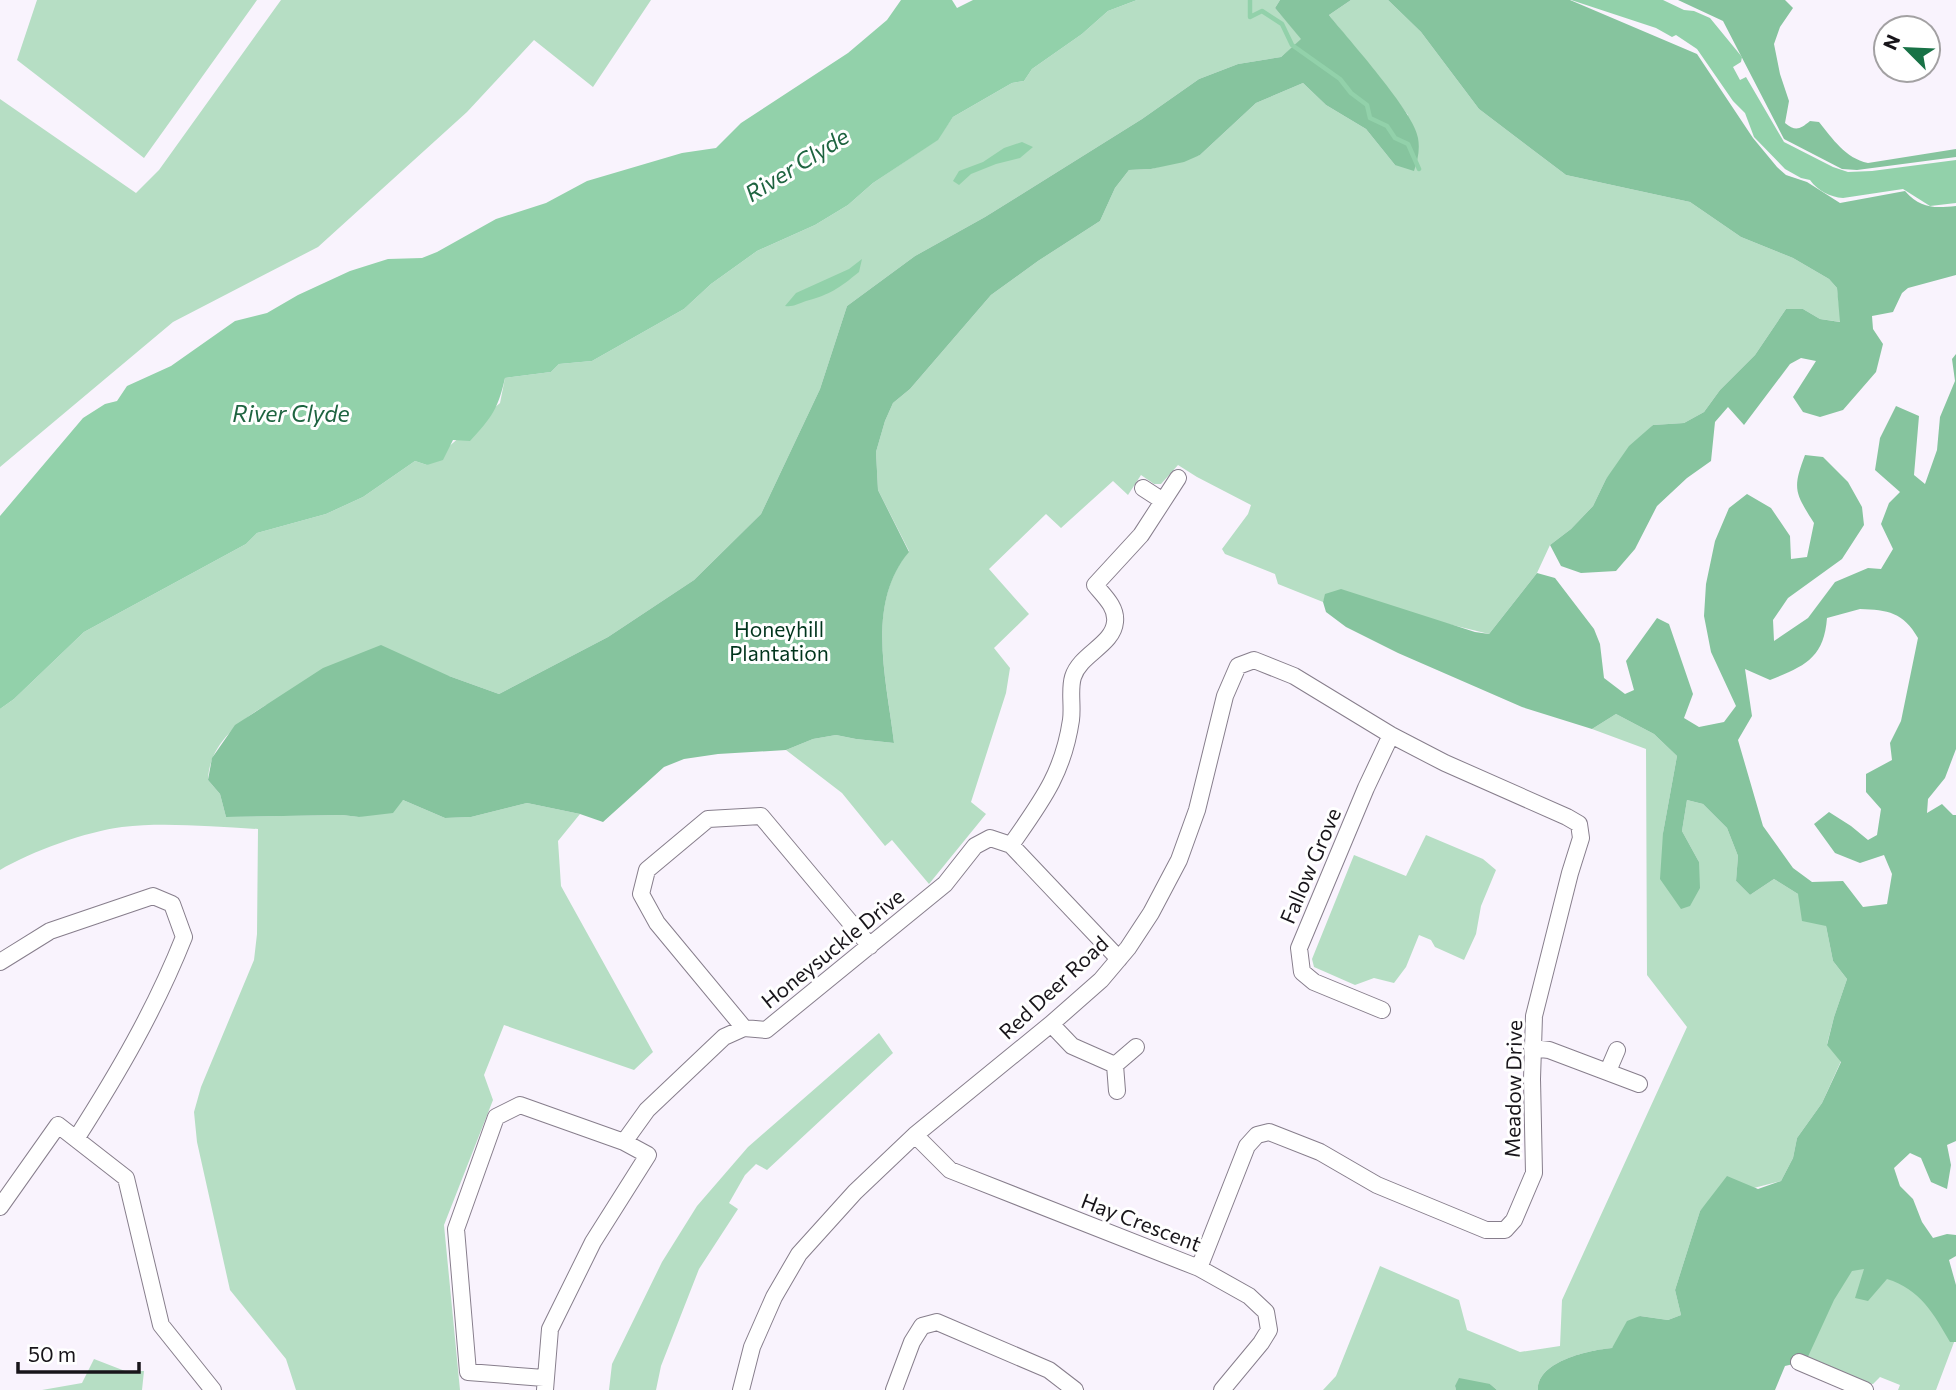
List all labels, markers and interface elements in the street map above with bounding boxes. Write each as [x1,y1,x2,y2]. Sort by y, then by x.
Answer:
north arrow [1872,14,1942,84]
text: N [1878,31,1904,53]
water label: River Clyde [739,121,854,207]
water label: River Clyde [232,399,350,427]
park label: Honeyhill Plantation [729,616,829,665]
street label: Fallow Grove [1274,804,1345,927]
street label: Honeysuckle Drive [756,883,908,1013]
street label: Red Deer Road [993,930,1113,1044]
street label: Meadow Drive [1499,1020,1526,1158]
street label: Hay Crescent [1078,1187,1205,1256]
scale bar [18,1330,138,1374]
text: 50 m [28,1341,76,1366]

